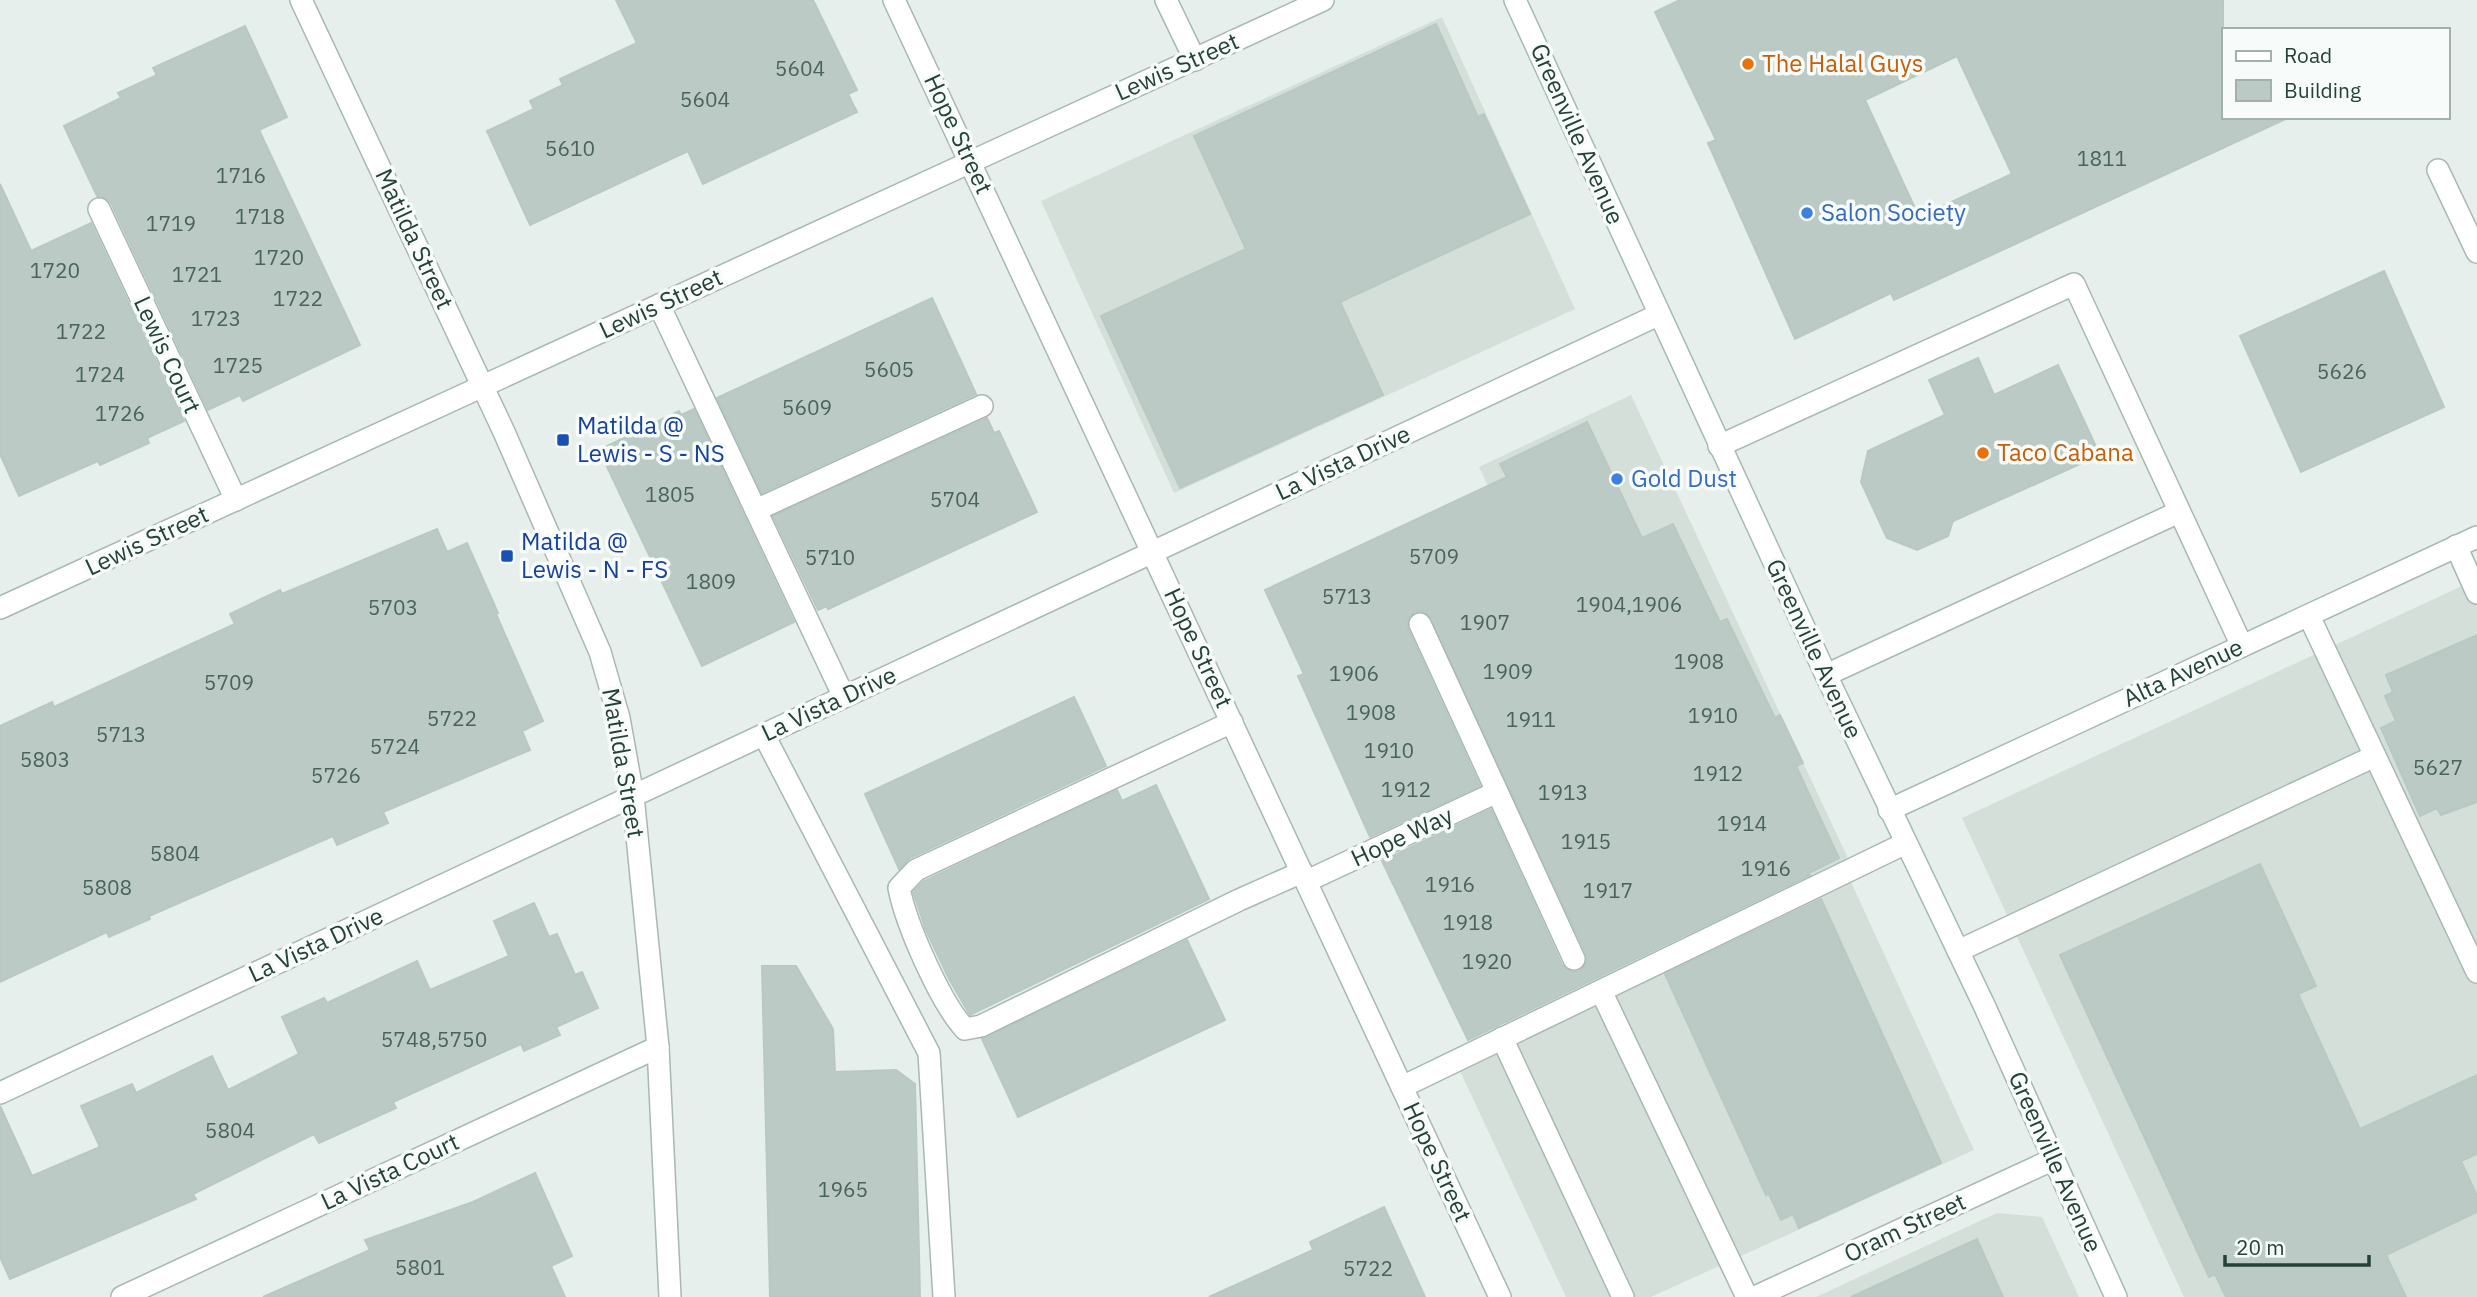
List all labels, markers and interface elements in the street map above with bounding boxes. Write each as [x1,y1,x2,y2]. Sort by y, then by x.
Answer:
street label: Lewis Street [1110,25,1244,108]
legend [2222,28,2449,119]
street label: Greenville Avenue [1524,38,1632,229]
text: Road [2284,41,2332,69]
place label: The Halal Guys [1762,47,1923,79]
house number: 5604 [775,54,825,82]
marker: The Halal Guys [1740,56,1756,72]
street label: Hope Street [917,68,1001,199]
text: Building [2284,76,2361,104]
house number: 5604 [680,85,730,113]
house number: 5610 [545,134,595,162]
house number: 1811 [2077,144,2127,172]
house number: 1716 [216,161,266,189]
street label: Matilda Street [368,163,461,314]
place label: Salon Society [1821,196,1966,228]
house number: 1718 [235,202,285,230]
marker: Salon Society [1799,205,1815,221]
house number: 1719 [146,209,196,237]
house number: 1720 [254,243,304,271]
house number: 1720 [30,256,80,284]
house number: 1721 [172,260,222,288]
street label: Lewis Street [594,261,727,346]
house number: 1722 [273,284,323,312]
street label: Lewis Court [127,291,209,418]
house number: 1723 [191,304,241,332]
house number: 1722 [56,317,106,345]
house number: 1725 [213,351,263,379]
house number: 5605 [864,355,914,383]
house number: 5626 [2317,357,2367,385]
house number: 1724 [75,360,125,388]
house number: 5609 [782,393,832,421]
house number: 1726 [95,399,145,427]
place label: Matilda @ Lewis - S - NS [577,409,725,469]
street label: La Vista Drive [1270,417,1415,507]
marker: Matilda @ Lewis - S - NS [555,432,571,448]
place label: Taco Cabana [1997,436,2134,468]
marker: Taco Cabana [1975,445,1991,461]
place label: Gold Dust [1631,462,1737,494]
marker: Gold Dust [1609,471,1625,487]
house number: 1805 [645,480,695,508]
house number: 5704 [930,485,980,513]
street label: Lewis Street [80,498,213,583]
place label: Matilda @ Lewis - N - FS [521,525,668,585]
house number: 5709 [1409,542,1459,570]
house number: 5710 [805,543,855,571]
marker: Matilda @ Lewis - N - FS [499,548,515,564]
street label: Greenville Avenue [1759,554,1871,744]
house number: 1809 [686,567,736,595]
street label: Hope Street [1157,582,1241,713]
house number: 5713 [1322,582,1372,610]
house number: 1904,1906 [1576,590,1682,618]
house number: 5703 [368,593,418,621]
house number: 1907 [1460,608,1510,636]
street label: Alta Avenue [2117,630,2248,714]
house number: 1908 [1674,647,1724,675]
house number: 1909 [1483,657,1533,685]
street label: La Vista Drive [756,658,901,748]
house number: 1906 [1329,659,1379,687]
house number: 5709 [204,668,254,696]
street label: Matilda Street [595,685,653,840]
house number: 1908 [1346,698,1396,726]
house number: 1910 [1688,701,1738,729]
house number: 5722 [427,704,477,732]
house number: 1911 [1506,705,1556,733]
house number: 5713 [96,720,146,748]
house number: 5724 [370,732,420,760]
house number: 1910 [1364,736,1414,764]
house number: 5803 [20,745,70,773]
house number: 5627 [2413,753,2463,781]
house number: 1912 [1693,759,1743,787]
house number: 5726 [311,761,361,789]
house number: 1912 [1381,775,1431,803]
house number: 1913 [1538,778,1588,806]
street label: Hope Way [1345,799,1458,874]
house number: 1914 [1717,809,1767,837]
house number: 1915 [1561,827,1611,855]
house number: 5804 [150,839,200,867]
house number: 1916 [1741,854,1791,882]
house number: 1916 [1425,870,1475,898]
house number: 5808 [82,873,132,901]
house number: 1917 [1583,876,1633,904]
street label: La Vista Drive [243,899,388,989]
house number: 1918 [1443,908,1493,936]
house number: 1920 [1462,947,1512,975]
house number: 5748,5750 [381,1025,487,1053]
street label: Greenville Avenue [2002,1066,2110,1257]
street label: Hope Street [1396,1096,1480,1227]
house number: 5804 [205,1116,255,1144]
street label: La Vista Court [315,1125,464,1217]
house number: 1965 [818,1175,868,1203]
street label: Oram Street [1838,1185,1971,1269]
scale bar [2225,1224,2368,1268]
text: 20 m [2236,1233,2285,1261]
house number: 5801 [395,1253,445,1281]
house number: 5722 [1343,1254,1393,1282]

